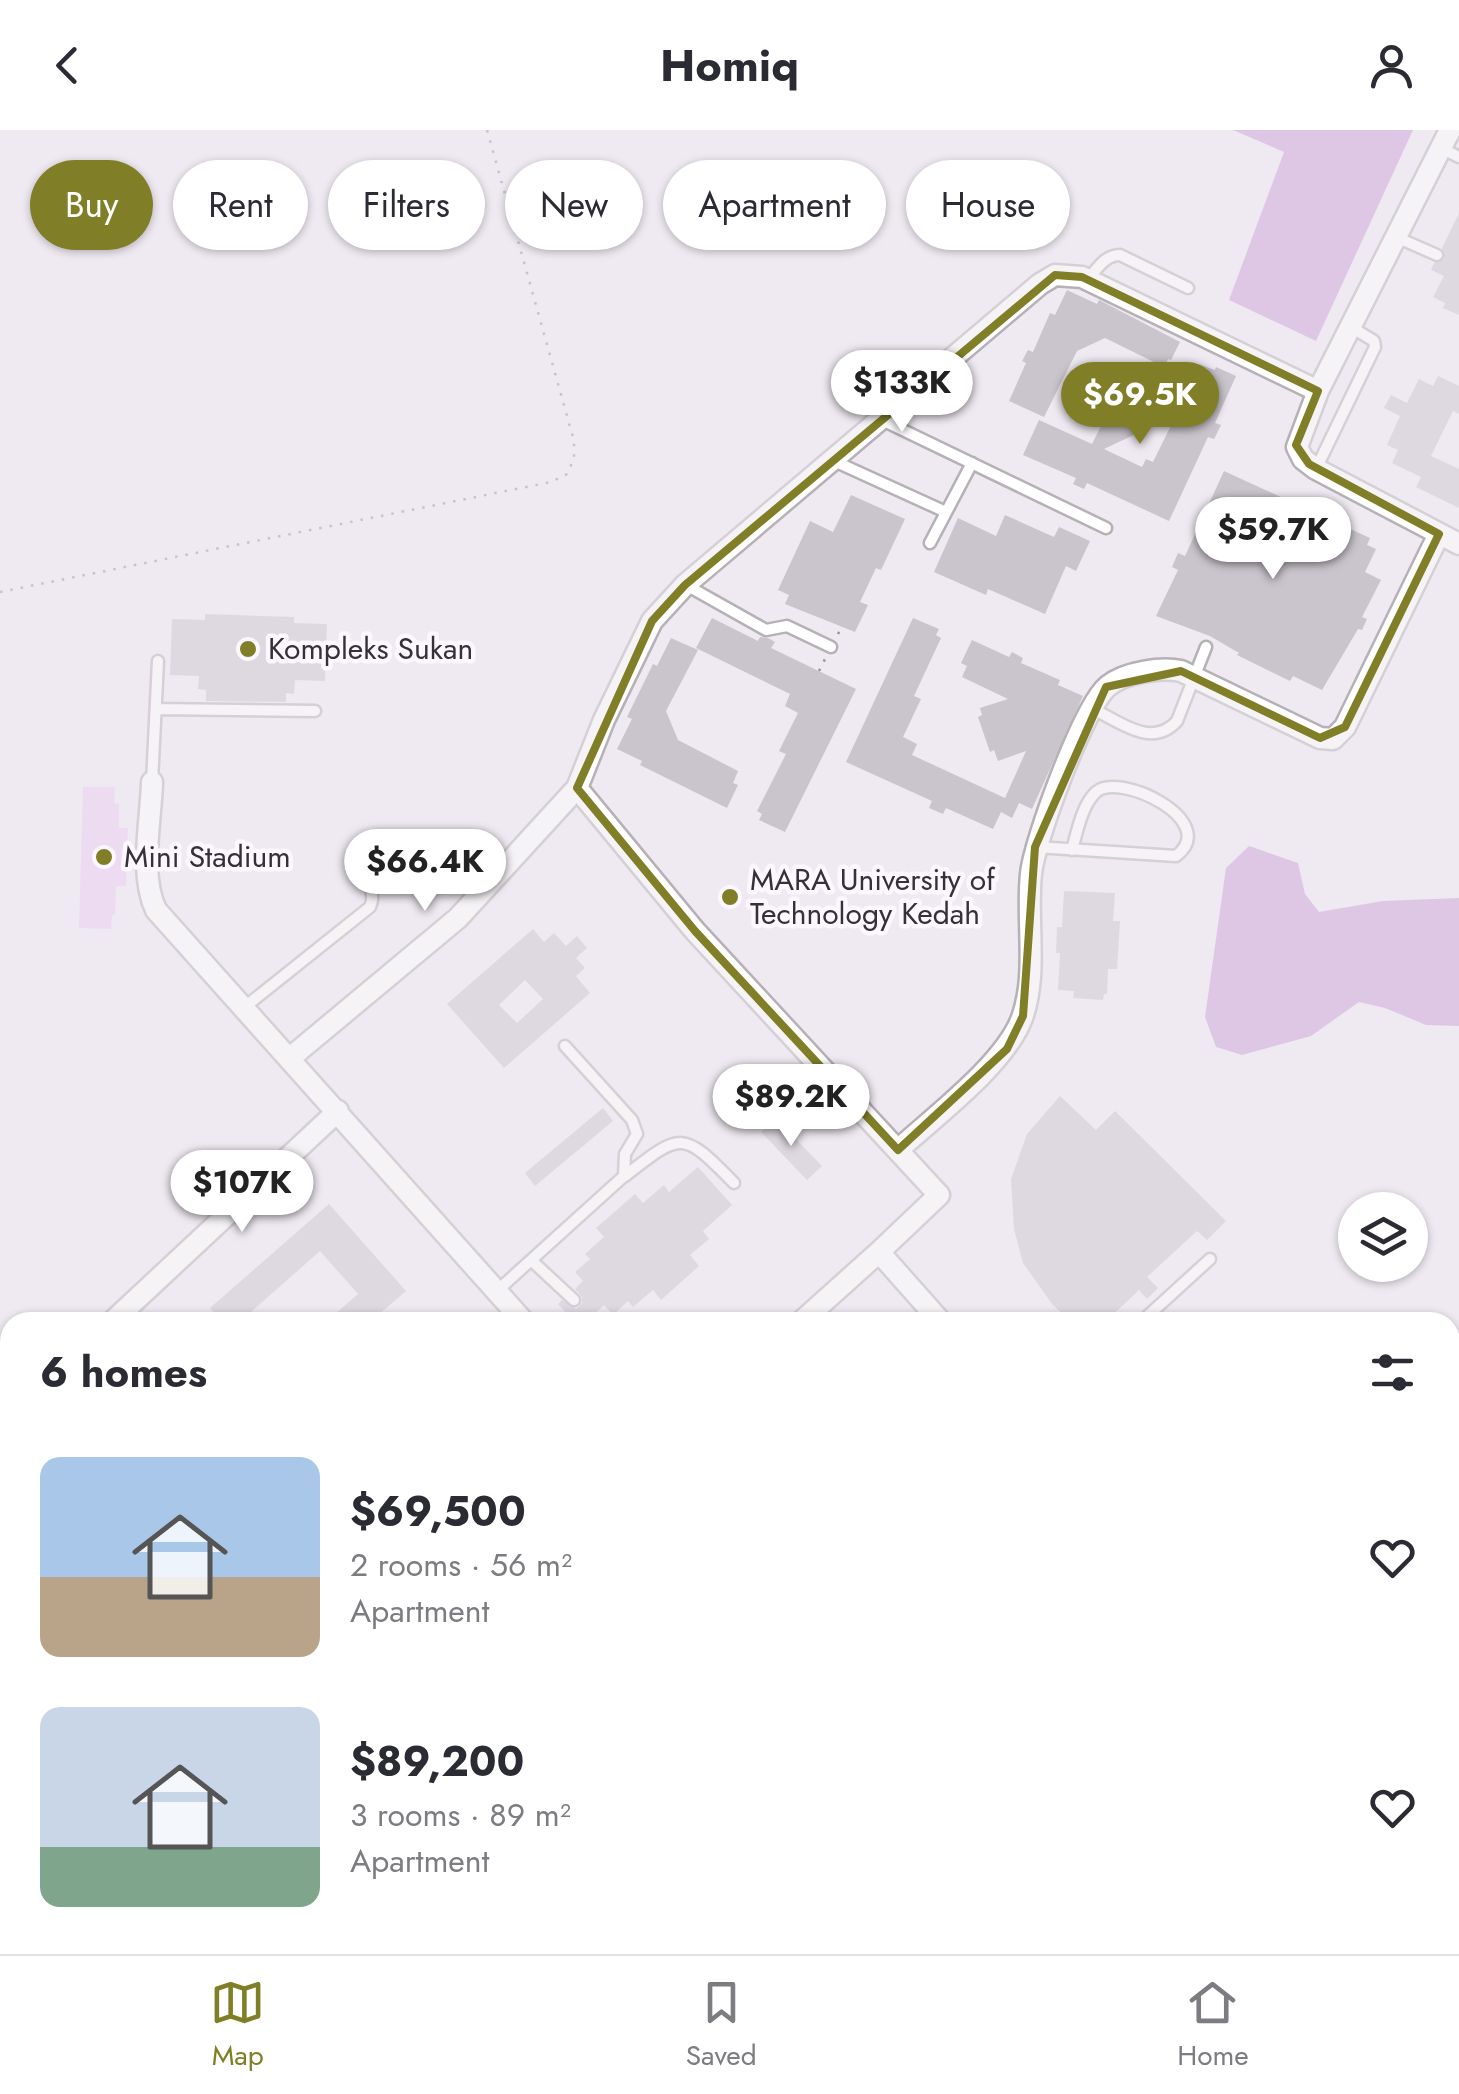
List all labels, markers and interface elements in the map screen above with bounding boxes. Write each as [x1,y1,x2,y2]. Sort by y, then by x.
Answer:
text: Homiq [660,33,799,98]
icon: back [40,38,95,93]
icon: person [1364,38,1419,93]
chip: Buy [30,160,153,250]
chip: Rent [173,160,308,250]
chip: Filters [328,160,485,250]
chip: New [505,160,643,250]
chip: Apartment [663,160,886,250]
chip: House [906,160,1070,250]
pin: $133K [832,350,972,435]
text: $133K [853,359,951,405]
pin: $69.5K [1059,362,1221,447]
text: $69.5K [1083,371,1197,417]
pin: $59.7K [1192,497,1354,582]
text: $59.7K [1217,506,1329,552]
place label: Kompleks Sukan [268,627,473,670]
marker: Kompleks Sukan [237,638,259,660]
pin: $66.4K [344,829,506,914]
place label: Mini Stadium [124,835,291,878]
text: $66.4K [366,838,484,884]
marker: Mini Stadium [93,846,115,868]
place label: MARA University of Technology Kedah [750,858,996,935]
marker: MARA University of Technology Kedah [719,886,741,908]
pin: $89.2K [710,1064,872,1149]
text: $89.2K [735,1073,847,1119]
pin: $107K [172,1150,312,1235]
text: $107K [192,1159,292,1205]
map controls [1338,1192,1428,1282]
button: layers [1338,1192,1428,1282]
text: 6 homes [40,1342,207,1403]
icon: filters [1365,1345,1420,1400]
text: $69,500 [350,1481,526,1542]
icon: home [120,1497,240,1617]
icon: heart [1365,1530,1420,1585]
text: 2 rooms · 56 m² [350,1542,572,1588]
text: Apartment [350,1588,489,1634]
text: $89,200 [350,1731,524,1792]
icon: home [120,1747,240,1867]
icon: heart [1365,1780,1420,1835]
text: 3 rooms · 89 m² [350,1792,571,1838]
text: Apartment [350,1838,489,1884]
tab: Map [210,1975,265,2076]
tab: Saved [686,1975,757,2076]
tab: Home [1177,1975,1249,2076]

